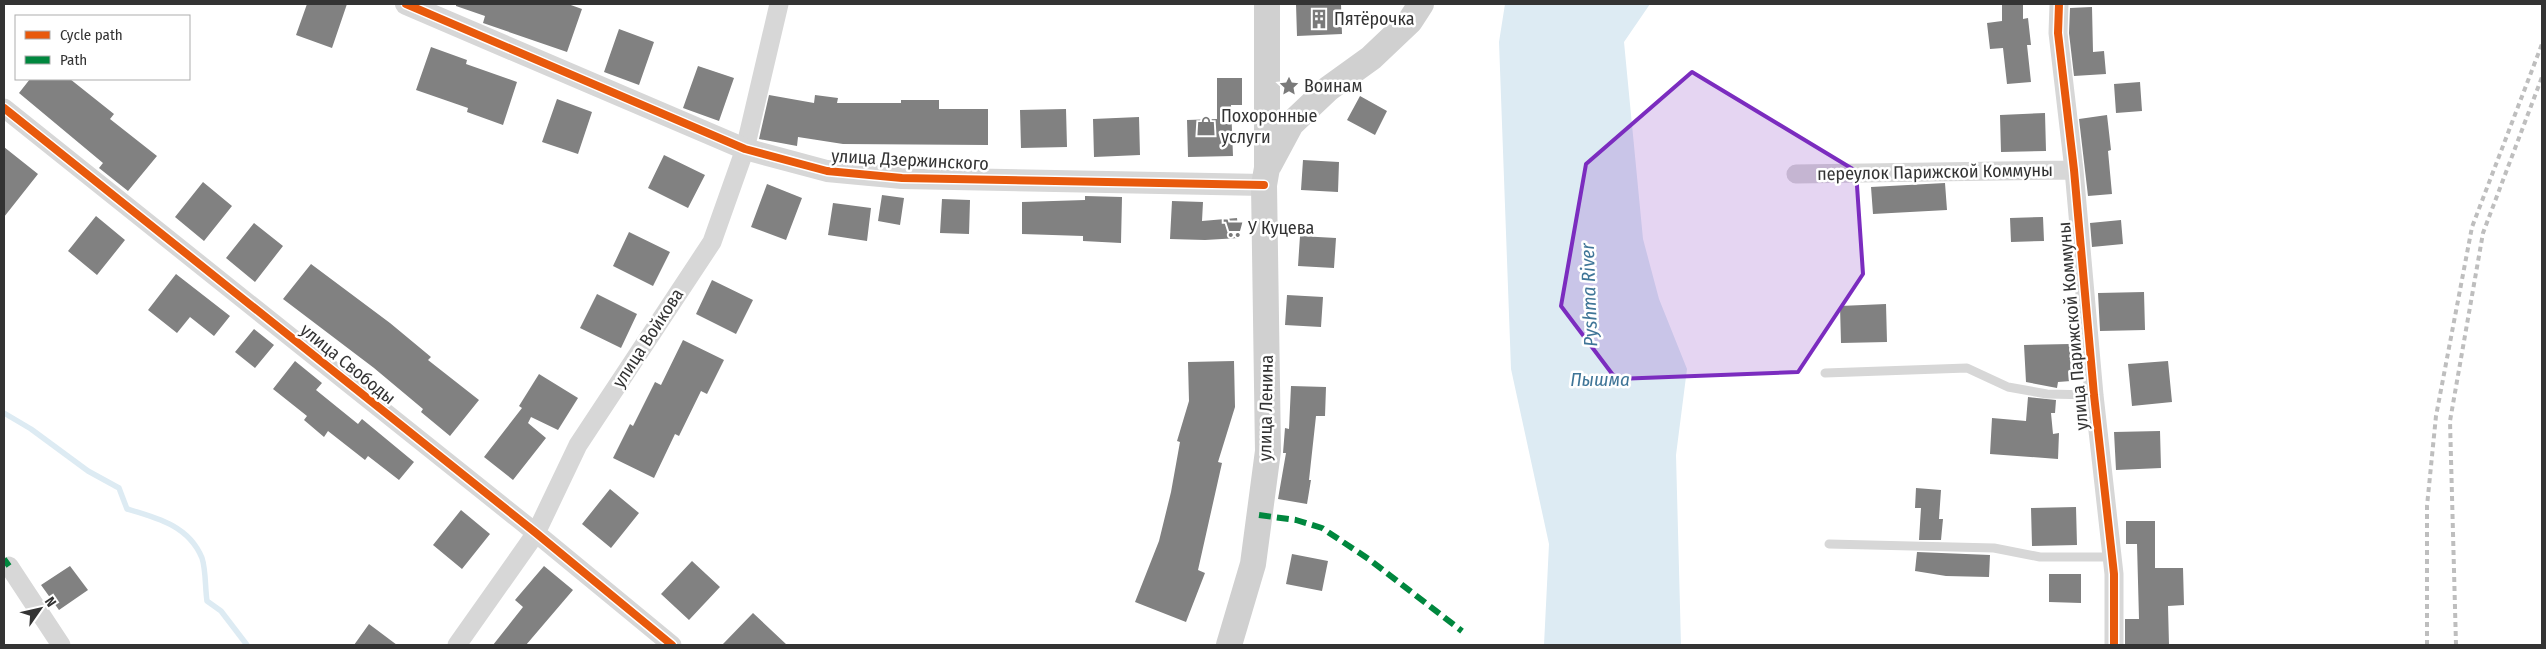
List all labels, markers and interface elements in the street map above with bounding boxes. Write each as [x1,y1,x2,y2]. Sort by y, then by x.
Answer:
building icon: Пятёрочка [1308,8,1330,30]
place label: Пятёрочка [1334,8,1415,30]
legend [15,15,190,80]
text: Cycle path [60,26,123,44]
text: Path [60,51,87,69]
place icon: Воинам [1278,75,1300,97]
place label: Воинам [1304,75,1362,97]
place label: Похоронные услуги [1221,105,1318,148]
shop icon: Похоронные услуги [1195,115,1217,137]
street label: улица Дзержинского [831,145,989,175]
street label: переулок Парижской Коммуны [1817,159,2053,185]
supermarket icon: У Куцева [1222,217,1244,239]
place label: У Куцева [1247,217,1315,239]
street label: улица Парижской Коммуны [2053,221,2093,431]
water label: Pyshma River [1576,241,1602,347]
street label: улица Войкова [608,284,688,392]
street label: улица Свободы [296,319,400,409]
street label: улица Ленина [1254,354,1278,461]
water label: Пышма [1570,368,1630,391]
north arrow [15,584,65,634]
text: N [41,594,60,610]

